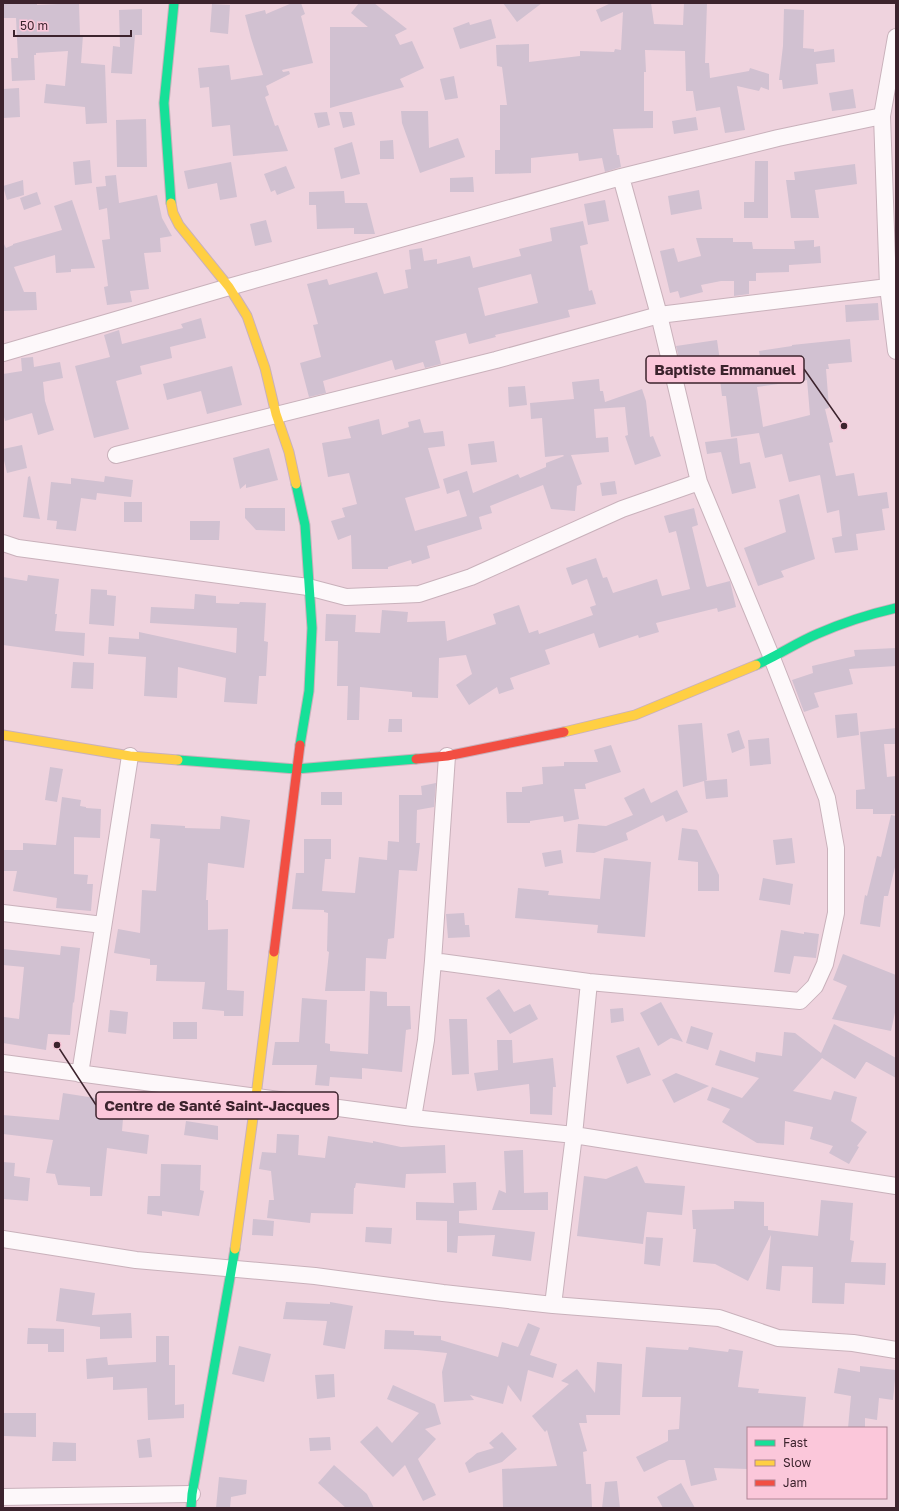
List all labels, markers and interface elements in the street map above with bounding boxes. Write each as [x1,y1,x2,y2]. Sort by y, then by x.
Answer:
scale bar [14,12,131,38]
text: 50 m [20,18,48,33]
callout: Baptiste Emmanuel [646,356,804,383]
text: Baptiste Emmanuel [654,360,796,378]
callout: Centre de Santé Saint-Jacques [96,1092,338,1119]
text: Centre de Santé Saint-Jacques [104,1096,330,1114]
legend [747,1427,887,1499]
text: Fast [783,1435,808,1450]
text: Slow [783,1455,811,1470]
text: Jam [783,1475,807,1490]

